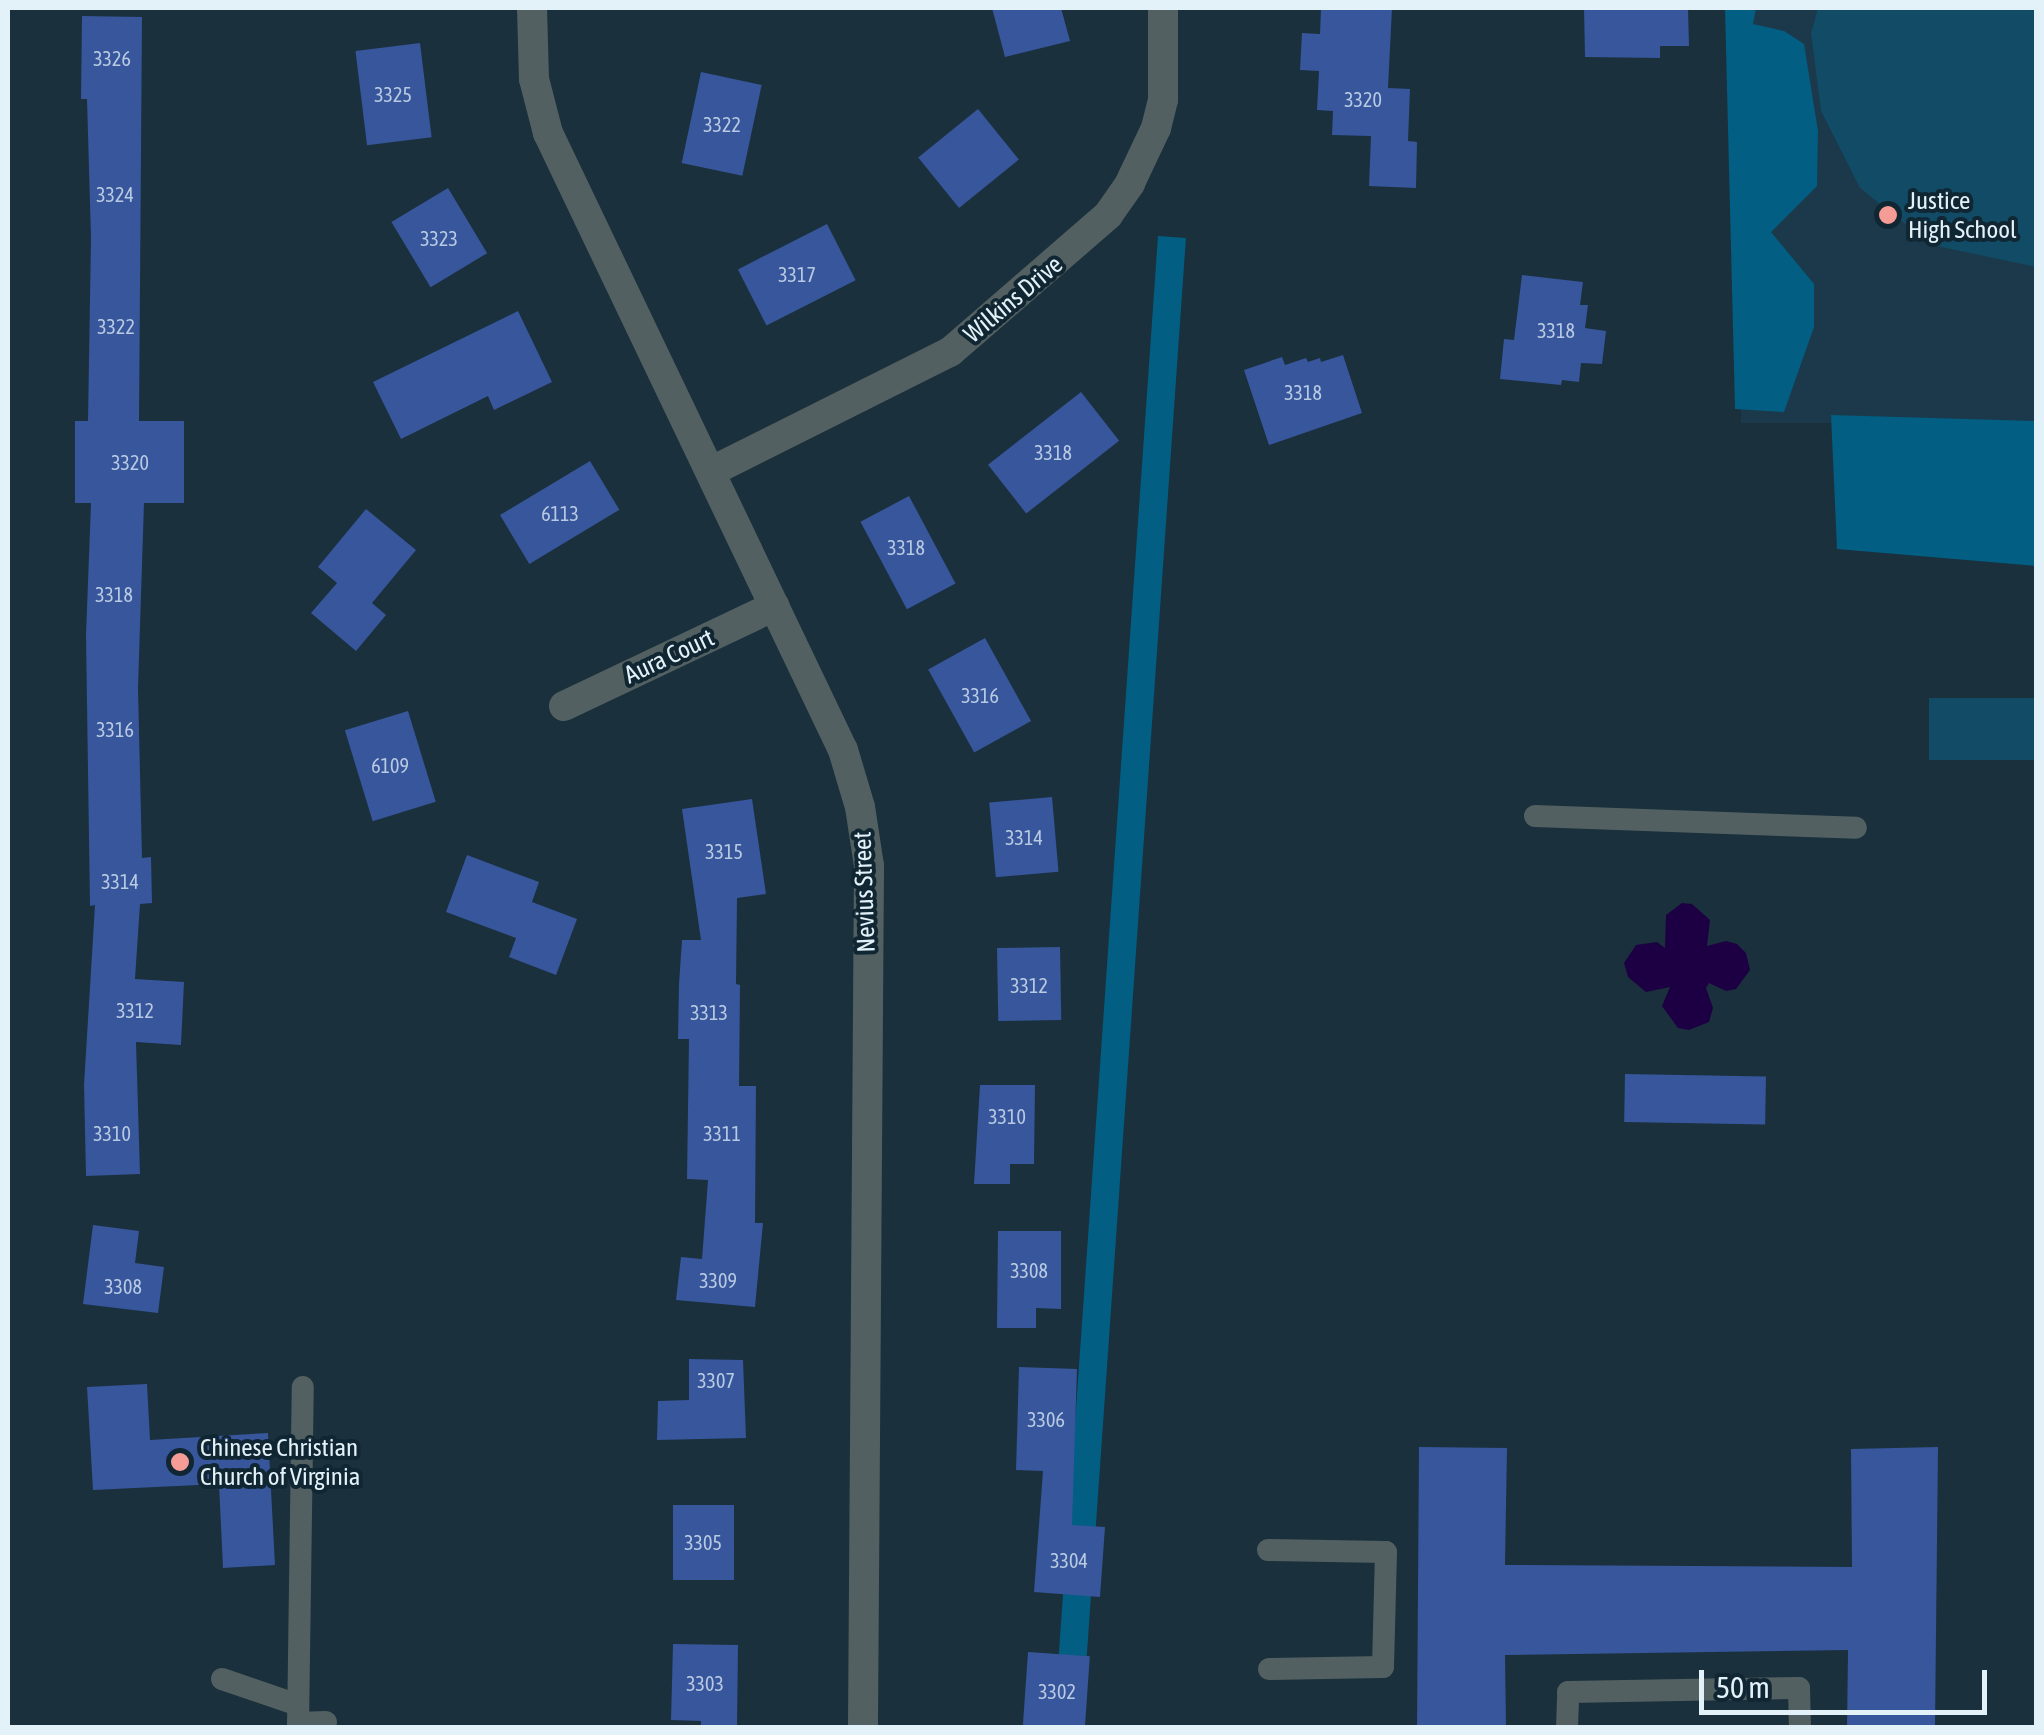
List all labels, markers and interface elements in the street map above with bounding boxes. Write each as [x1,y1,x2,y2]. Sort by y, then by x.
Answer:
house number: 3326 [93,46,131,70]
house number: 3325 [374,82,412,106]
house number: 3320 [1344,87,1382,111]
house number: 3322 [703,112,741,136]
house number: 3324 [96,182,134,206]
place label: Justice High School [1908,186,2017,245]
marker: Justice High School [1877,204,1899,226]
house number: 3323 [420,226,458,250]
street label: Wilkins Drive [958,249,1068,349]
house number: 3317 [778,262,816,286]
house number: 3322 [97,314,135,338]
house number: 3318 [1537,318,1575,342]
house number: 3318 [1284,380,1322,404]
house number: 3318 [1034,440,1072,464]
house number: 3320 [111,450,149,474]
house number: 6113 [541,501,579,525]
house number: 3318 [887,535,925,559]
house number: 3318 [95,582,133,606]
street label: Aura Court [619,622,719,690]
house number: 3316 [961,683,999,707]
house number: 3316 [96,717,134,741]
house number: 6109 [371,753,409,777]
house number: 3314 [1005,825,1043,849]
street label: Nevius Street [847,831,881,953]
house number: 3315 [705,839,743,863]
house number: 3314 [101,869,139,893]
house number: 3312 [1010,973,1048,997]
house number: 3312 [116,998,154,1022]
house number: 3313 [690,1000,728,1024]
house number: 3310 [988,1104,1026,1128]
house number: 3310 [93,1121,131,1145]
house number: 3311 [703,1121,741,1145]
house number: 3308 [1010,1258,1048,1282]
house number: 3309 [699,1268,737,1292]
house number: 3308 [104,1274,142,1298]
house number: 3307 [697,1368,735,1392]
house number: 3306 [1027,1407,1065,1431]
place label: Chinese Christian Church of Virginia [200,1433,360,1492]
marker: Chinese Christian Church of Virginia [169,1451,191,1473]
house number: 3305 [684,1530,722,1554]
house number: 3304 [1050,1548,1088,1572]
scale bar [1704,1650,1992,1712]
text: 50 m [1716,1670,1770,1704]
house number: 3303 [686,1671,724,1695]
house number: 3302 [1038,1679,1076,1703]

